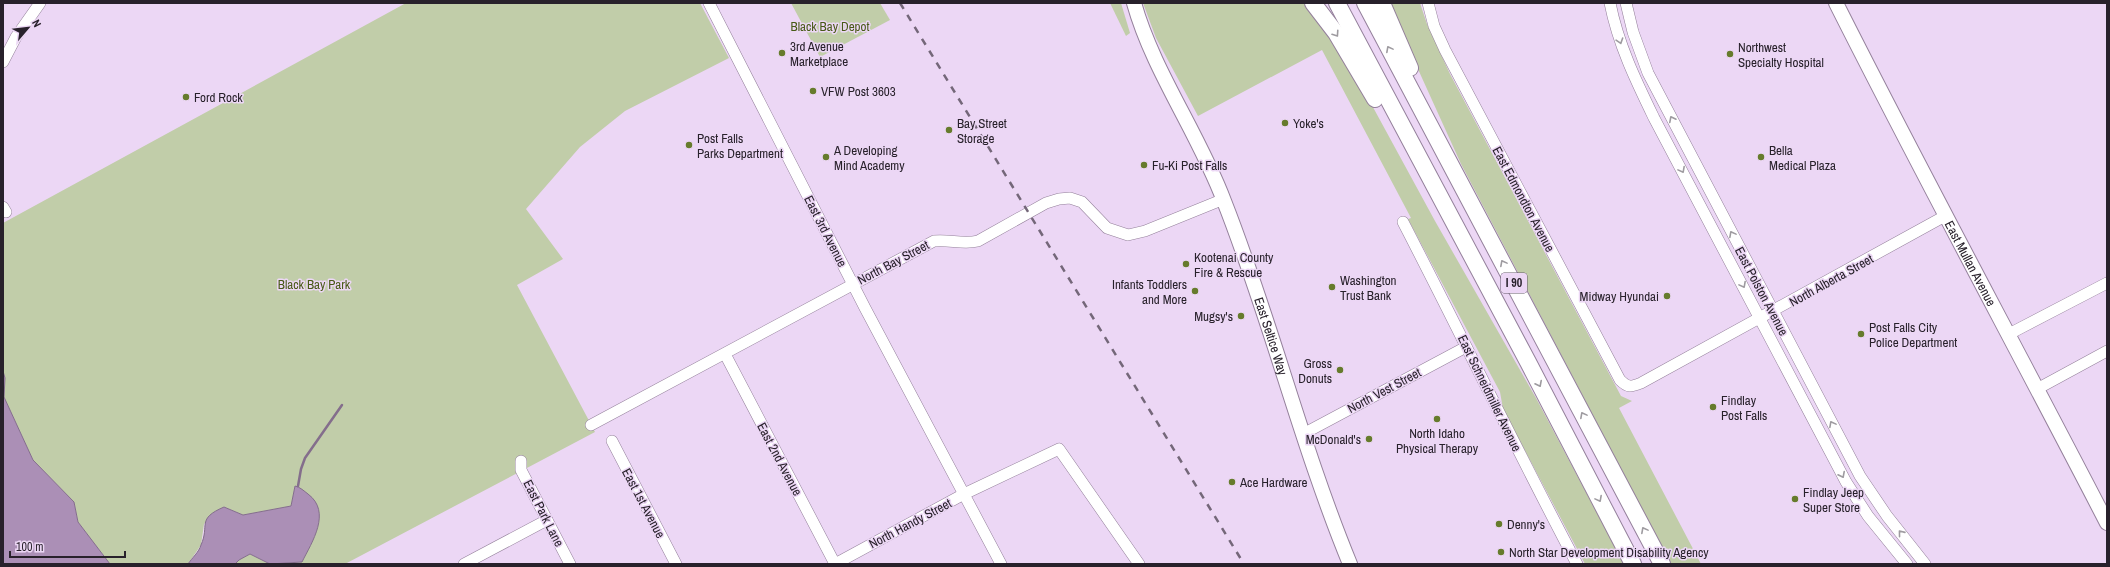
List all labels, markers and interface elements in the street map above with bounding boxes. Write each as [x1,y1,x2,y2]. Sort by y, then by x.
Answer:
north arrow [8,8,48,48]
text: N [29,17,45,29]
park label: Black Bay Depot [791,18,869,35]
one-way arrow [1331,30,1339,37]
one-way arrow [1615,37,1624,44]
place label: 3rd Avenue Marketplace [790,38,848,70]
place label: Northwest Specialty Hospital [1738,39,1824,71]
one-way arrow [1386,46,1394,53]
marker: 3rd Avenue Marketplace [777,48,787,58]
marker: Northwest Specialty Hospital [1725,49,1735,59]
place label: VFW Post 3603 [821,83,896,100]
marker: VFW Post 3603 [808,86,818,96]
place label: Ford Rock [194,89,243,106]
marker: Ford Rock [181,92,191,102]
place label: Bay Street Storage [957,115,1007,147]
place label: Yoke's [1293,115,1324,132]
one-way arrow [1669,116,1677,123]
marker: Yoke's [1280,118,1290,128]
marker: Bay Street Storage [944,125,954,135]
place label: Post Falls Parks Department [697,130,783,162]
marker: Post Falls Parks Department [684,140,694,150]
place label: A Developing Mind Academy [833,142,905,174]
place label: Bella Medical Plaza [1769,142,1836,174]
street label: East Edmondton Avenue [1489,144,1559,255]
marker: A Developing Mind Academy [821,152,831,162]
marker: Bella Medical Plaza [1756,152,1766,162]
place label: Fu-Ki Post Falls [1152,157,1227,174]
marker: Fu-Ki Post Falls [1139,160,1149,170]
one-way arrow [1677,166,1685,174]
street label: East 3rd Avenue [800,193,851,270]
street label: East Mullan Avenue [1941,218,2000,309]
one-way arrow [1730,231,1737,238]
street label: North Bay Street [854,236,932,288]
street label: East Polston Avenue [1731,244,1792,339]
place label: Kootenai County Fire & Rescue [1194,249,1274,281]
street label: North Alberta Street [1786,250,1876,311]
marker: Kootenai County Fire & Rescue [1181,259,1191,269]
one-way arrow [1500,259,1507,267]
place label: Washington Trust Bank [1340,272,1397,304]
road number: I 90 [1501,273,1527,293]
park label: Black Bay Park [278,276,351,293]
place label: Infants Toddlers and More [1112,276,1187,308]
one-way arrow [1739,281,1746,288]
marker: Washington Trust Bank [1327,282,1337,292]
marker: Infants Toddlers and More [1190,286,1200,296]
place label: Midway Hyundai [1580,288,1659,305]
marker: Midway Hyundai [1662,291,1672,301]
street label: East Seltice Way [1250,295,1292,378]
place label: Mugsy's [1194,308,1233,325]
marker: Mugsy's [1236,311,1246,321]
place label: Post Falls City Police Department [1869,319,1957,351]
marker: Post Falls City Police Department [1856,329,1866,339]
street label: East Schneidmiller Avenue [1454,332,1525,454]
place label: Gross Donuts [1298,355,1332,387]
street label: North Vest Street [1344,364,1424,417]
marker: Gross Donuts [1335,365,1345,375]
one-way arrow [1534,379,1542,387]
place label: Findlay Post Falls [1721,392,1767,424]
marker: Findlay Post Falls [1708,402,1718,412]
one-way arrow [1580,411,1588,419]
marker: North Idaho Physical Therapy [1432,414,1442,424]
street label: East 2nd Avenue [753,420,806,499]
one-way arrow [1829,420,1837,428]
place label: North Idaho Physical Therapy [1396,425,1479,457]
place label: McDonald's [1306,431,1361,448]
marker: McDonald's [1364,434,1374,444]
street label: East 1st Avenue [618,465,669,541]
one-way arrow [1838,470,1845,478]
place label: Ace Hardware [1239,474,1308,491]
street label: East Park Lane [519,477,568,550]
marker: Ace Hardware [1227,477,1237,487]
place label: Findlay Jeep Super Store [1803,484,1864,516]
marker: Findlay Jeep Super Store [1790,494,1800,504]
street label: North Handy Street [866,495,955,552]
one-way arrow [1594,495,1601,502]
place label: Denny's [1507,516,1545,533]
marker: Denny's [1494,519,1504,529]
one-way arrow [1641,526,1649,534]
one-way arrow [1899,531,1906,538]
scale bar [10,533,125,559]
text: 100 m [16,539,43,555]
place label: North Star Development Disability Agency [1509,544,1709,561]
marker: North Star Development Disability Agency [1496,547,1506,557]

